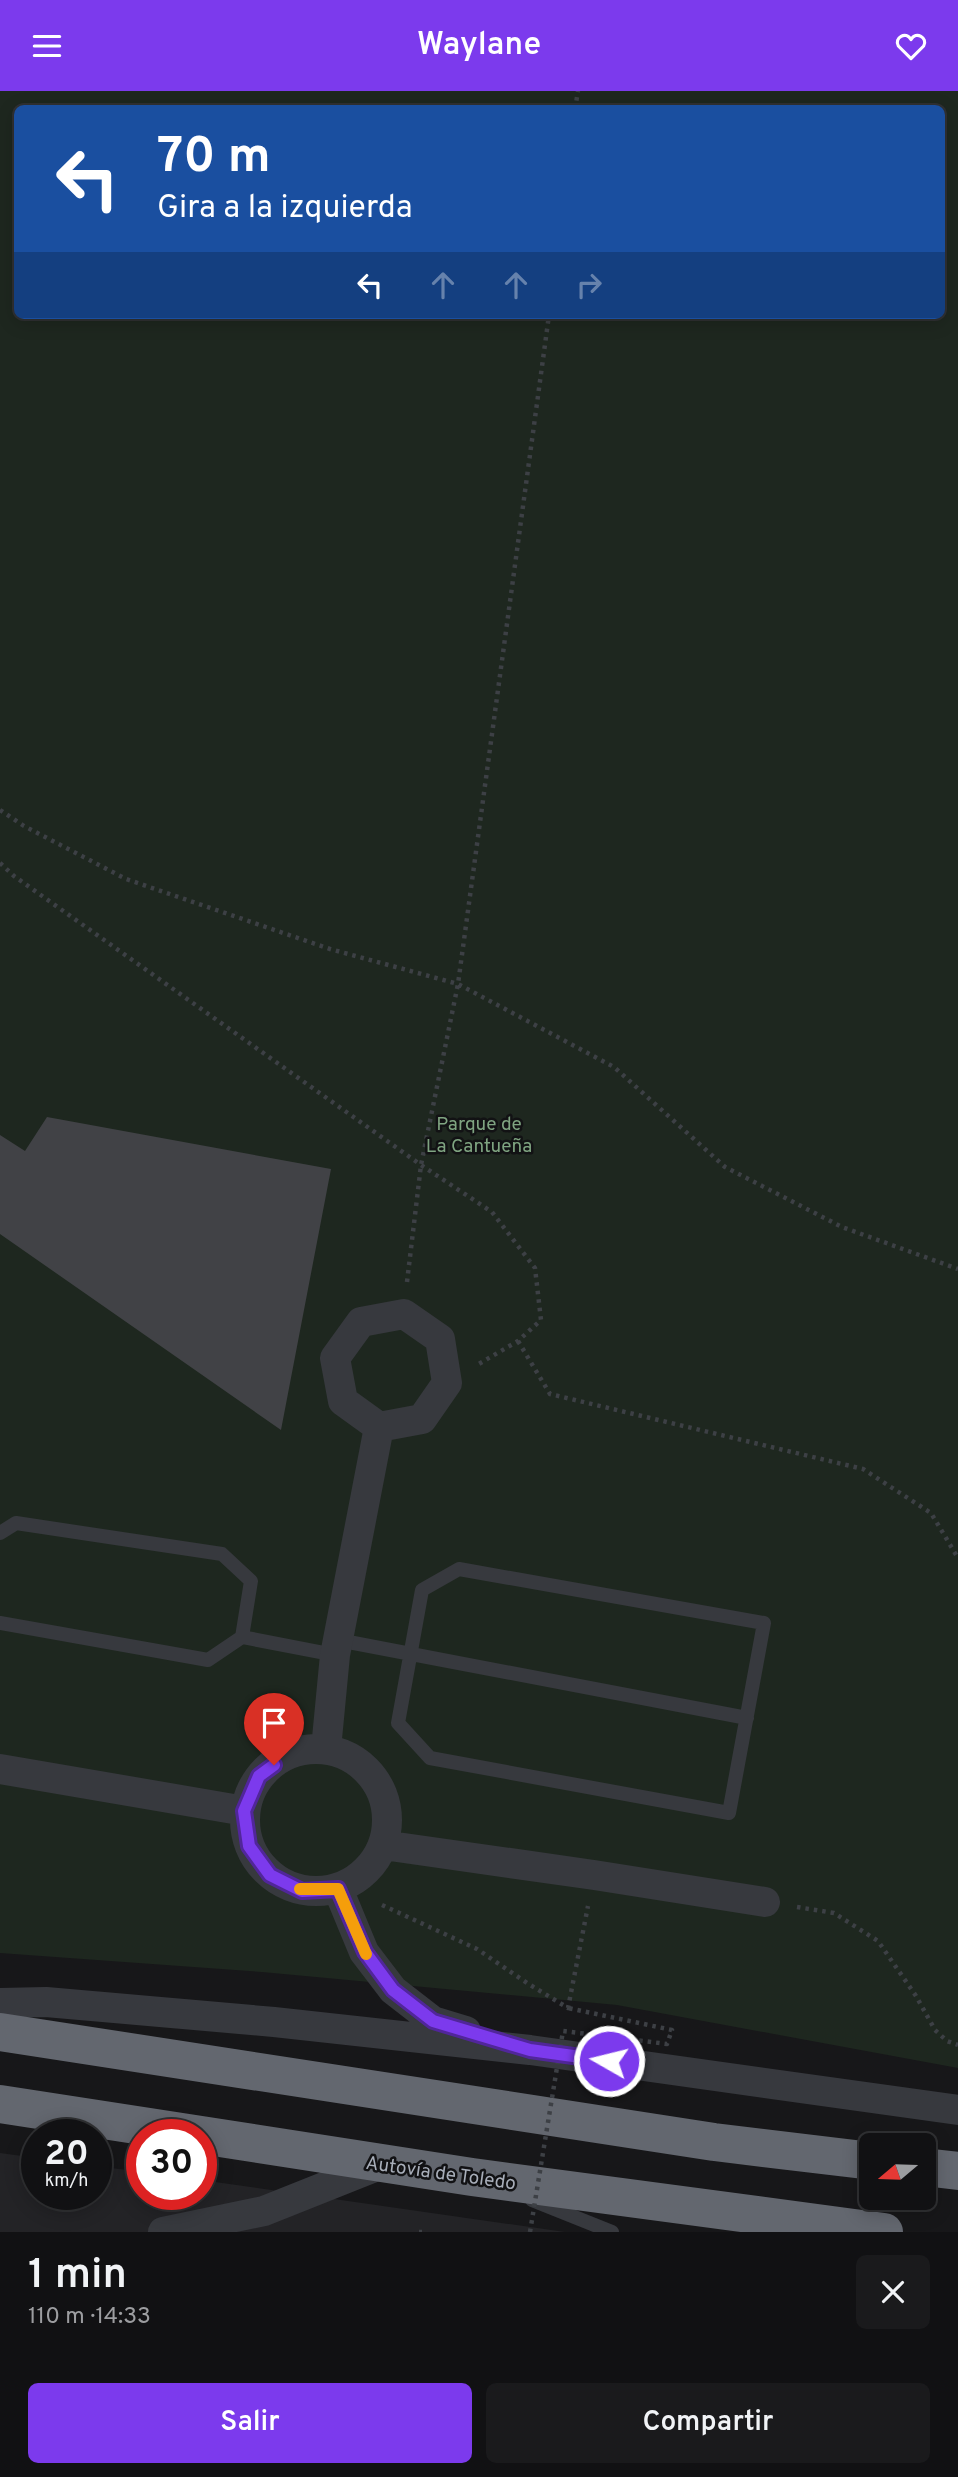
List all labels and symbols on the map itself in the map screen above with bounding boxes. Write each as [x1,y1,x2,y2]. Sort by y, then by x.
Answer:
park label: Parque de La Cantueña [426,1113,532,1159]
pin [244,1693,304,1765]
position arrow [572,2024,646,2098]
speed limit sign: 30 [126,2119,217,2210]
north arrow [859,2133,936,2210]
street label: Autovía de Toledo [364,2152,517,2196]

